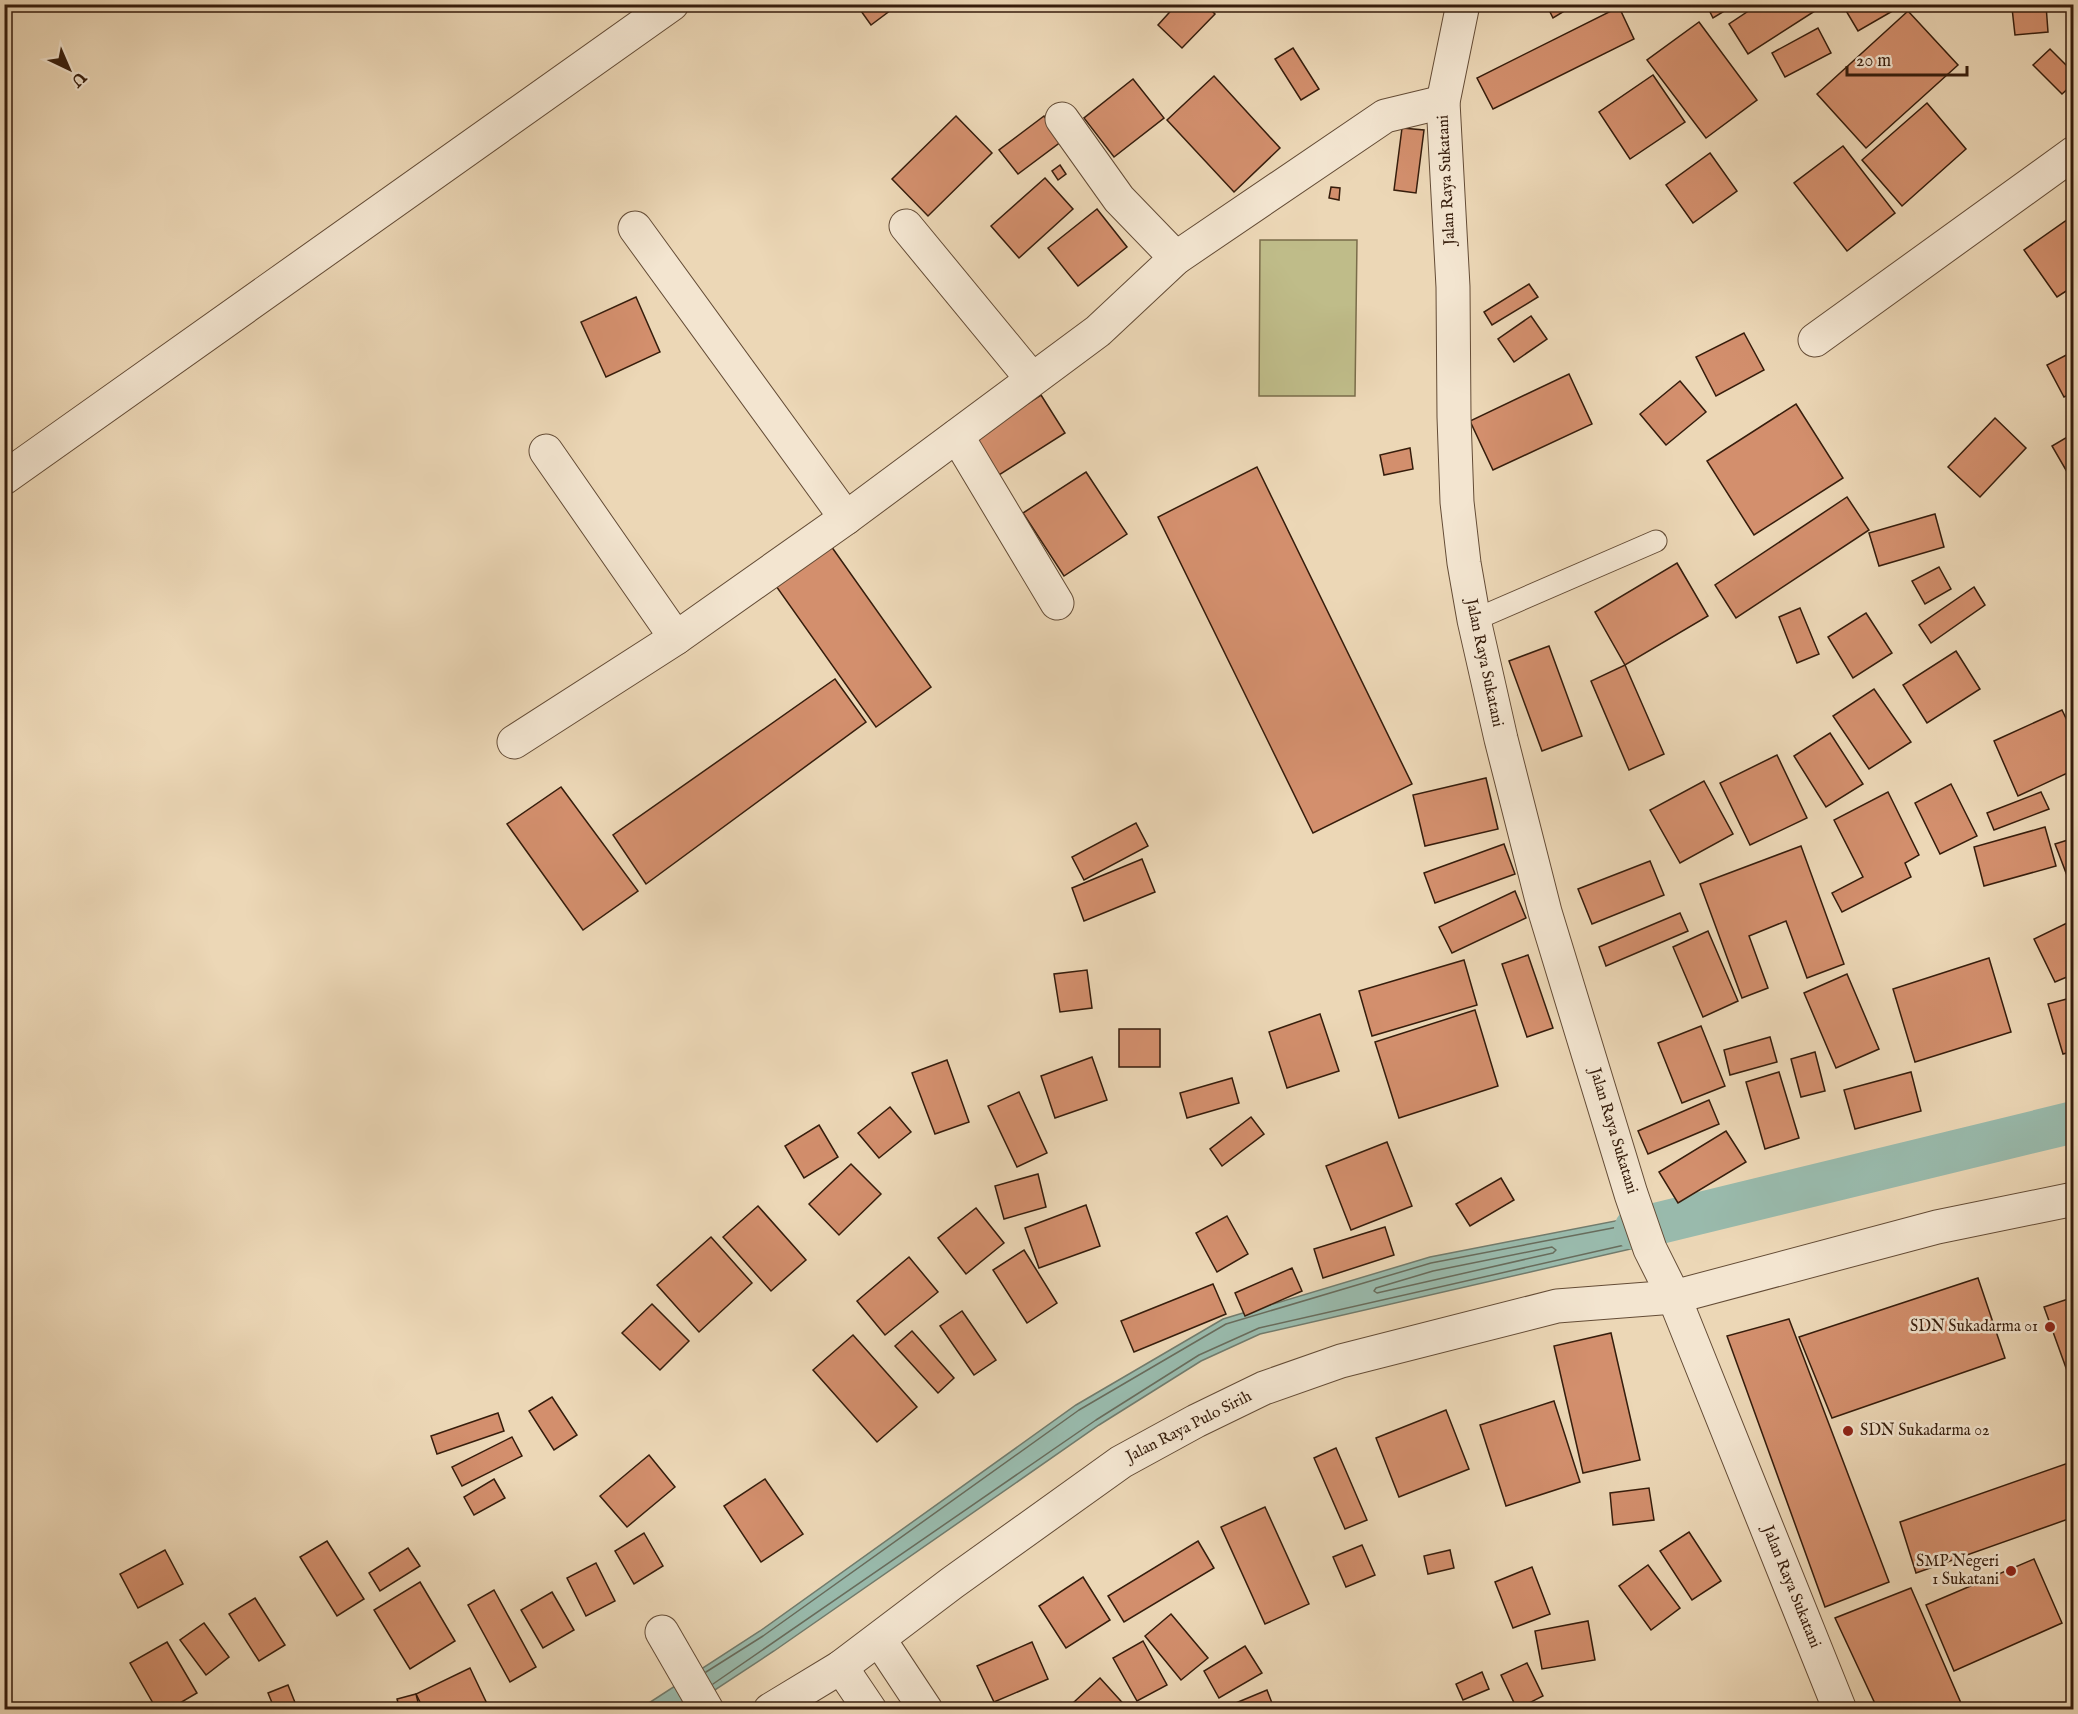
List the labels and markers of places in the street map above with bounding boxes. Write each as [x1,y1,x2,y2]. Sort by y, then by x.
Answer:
place label: SDN Sukadarma 01 [1910,1317,2038,1337]
marker: SDN Sukadarma 01 [2043,1320,2057,1334]
place label: SDN Sukadarma 02 [1860,1421,1990,1441]
marker: SDN Sukadarma 02 [1841,1424,1855,1438]
place label: SMP Negeri 1 Sukatani [1916,1552,1999,1590]
marker: SMP Negeri 1 Sukatani [2004,1564,2018,1578]

